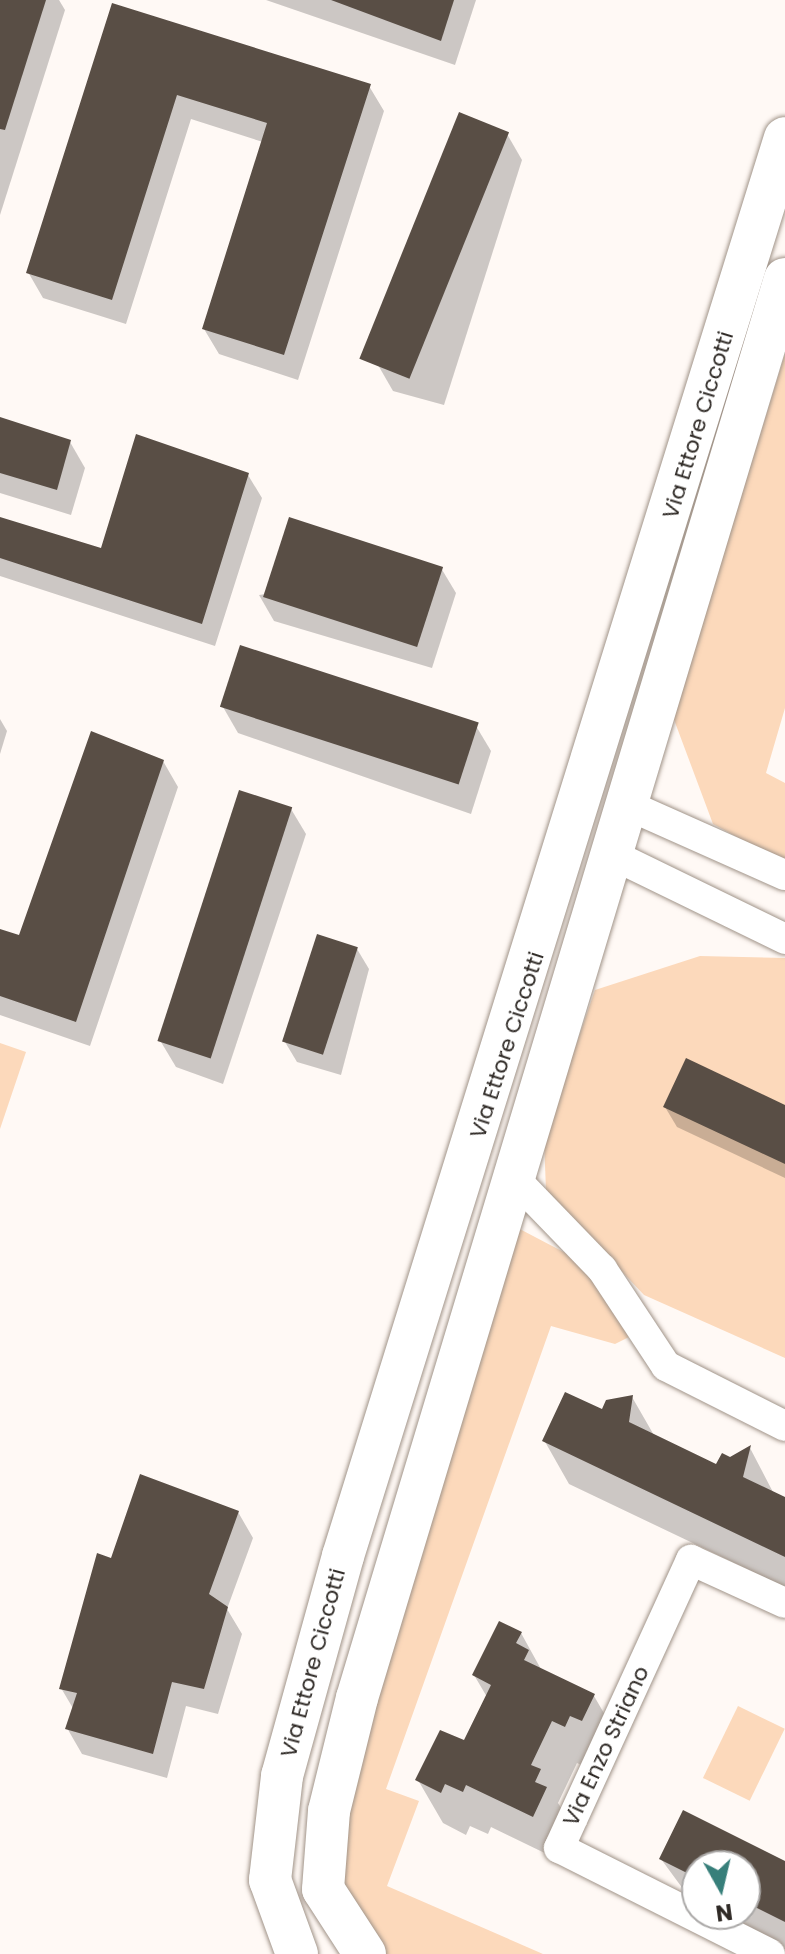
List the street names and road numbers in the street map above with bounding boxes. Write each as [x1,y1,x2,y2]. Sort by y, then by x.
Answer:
street label: Via Ettore Ciccotti [657,328,739,522]
street label: Via Ettore Ciccotti [464,948,550,1142]
street label: Via Ettore Ciccotti [275,1566,351,1760]
street label: Via Enzo Striano [557,1662,655,1830]

